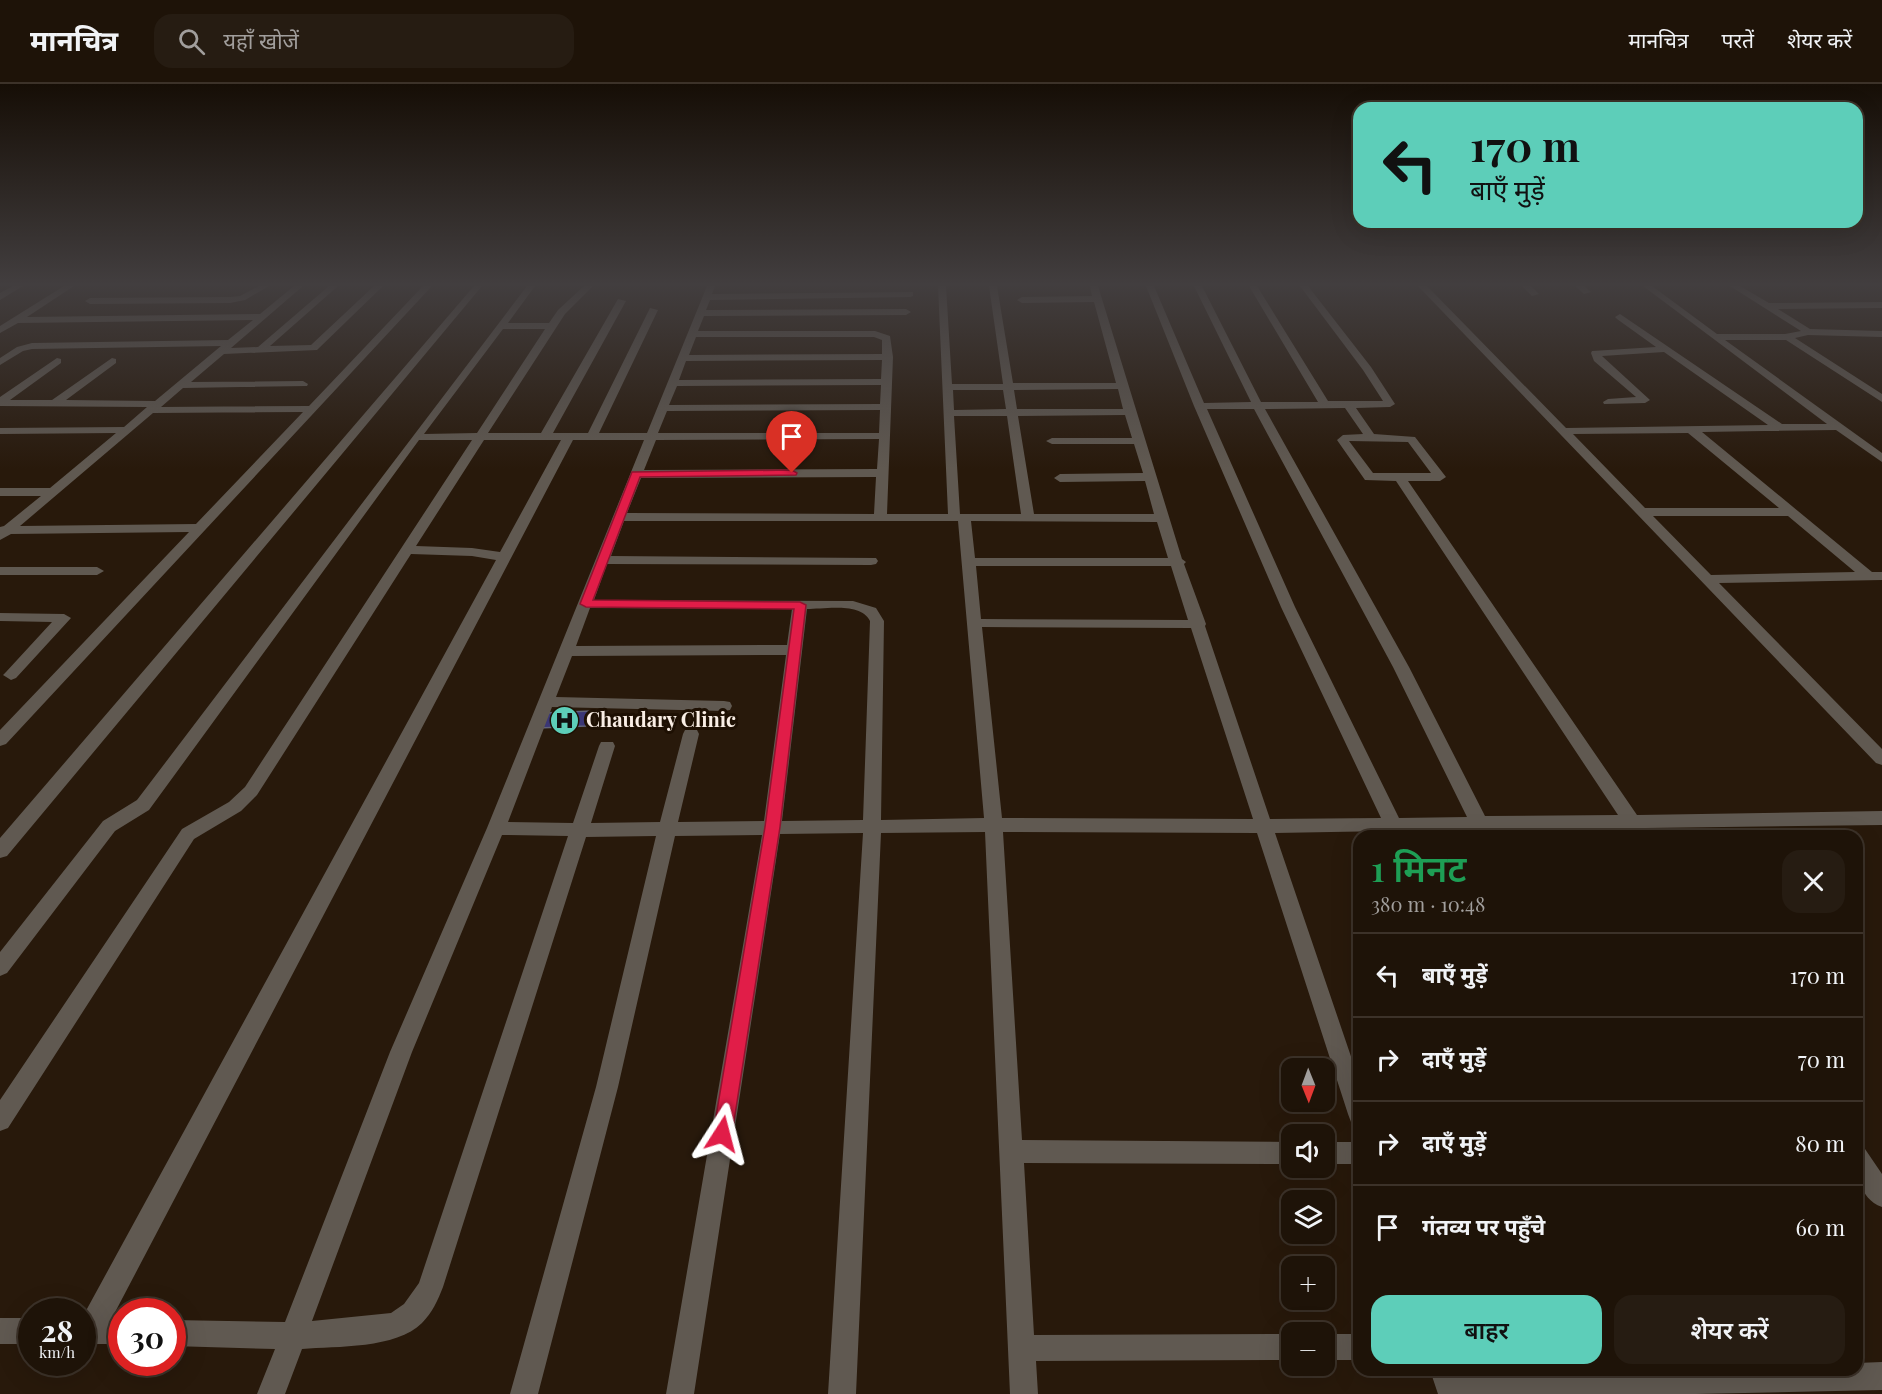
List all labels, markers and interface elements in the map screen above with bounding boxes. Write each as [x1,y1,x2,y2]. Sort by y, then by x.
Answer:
search box [154,14,574,68]
text: मानचित्र [30,21,118,58]
icon: search [175,25,208,58]
text: यहाँ खोजें [223,25,299,55]
text: मानचित्र [1628,25,1689,53]
text: परतें [1722,25,1754,53]
text: शेयर करें [1787,25,1852,53]
text: 170 m [1470,117,1580,173]
icon: left [1371,126,1449,204]
text: बाएँ मुड़ें [1470,171,1545,207]
pin [766,411,817,473]
icon: arrive [775,420,808,453]
hospital icon: Chaudary Clinic [549,704,581,736]
place label: Chaudary Clinic [586,705,736,732]
text: 1 मिनट [1371,843,1466,891]
button: close [1782,850,1845,913]
text: 380 m · 10:48 [1371,890,1485,917]
icon: left [1371,959,1404,992]
text: बाएँ मुड़ें [1422,959,1487,989]
text: 170 m [1790,960,1845,990]
icon: right [1371,1043,1404,1076]
text: दाएँ मुड़ें [1422,1043,1486,1073]
text: 70 m [1798,1044,1845,1074]
north arrow [1281,1058,1335,1112]
map controls [1281,1058,1335,1376]
position arrow [690,1102,754,1166]
button: sound [1281,1124,1335,1178]
icon: right [1371,1127,1404,1160]
text: दाएँ मुड़ें [1422,1127,1486,1157]
text: 80 m [1795,1128,1845,1158]
button: layers [1281,1190,1335,1244]
icon: arrive [1371,1211,1404,1244]
text: गंतव्य पर पहुँचे [1422,1211,1545,1241]
text: 60 m [1795,1212,1845,1242]
button: + [1281,1256,1335,1310]
button: बाहर [1371,1295,1602,1364]
button: शेयर करें [1614,1295,1845,1364]
speed limit sign: 30 [108,1298,186,1376]
text: 28 [41,1310,73,1350]
button: − [1281,1322,1335,1376]
text: km/h [39,1342,75,1362]

